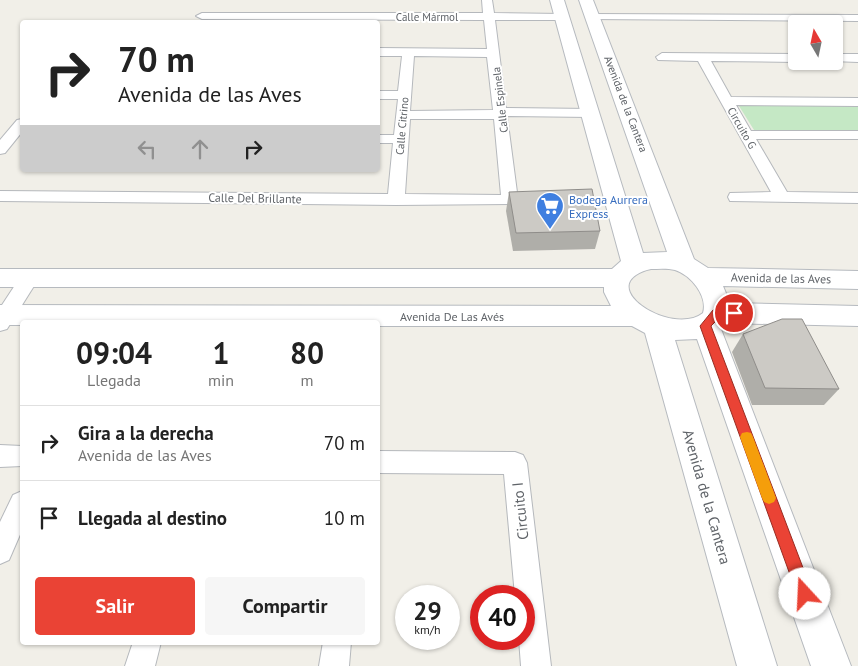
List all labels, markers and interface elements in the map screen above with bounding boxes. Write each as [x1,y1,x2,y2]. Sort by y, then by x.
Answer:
street label: Calle Mármol [396,10,459,24]
north arrow [788,15,842,70]
map controls [788,15,843,70]
text: 70 m [118,36,195,82]
icon: right [35,40,100,105]
street label: Avenida de la Cantera [601,54,651,154]
street label: Calle Espinela [489,66,511,134]
text: Avenida de las Aves [118,80,302,108]
street label: Calle Citrino [392,96,412,156]
street label: Circuito G [724,105,760,152]
icon: left [133,135,161,163]
icon: ahead [186,135,214,163]
icon: right [239,135,267,163]
street label: Calle Del Brillante [208,190,302,206]
supermarket icon: Bodega Aurrera Express [535,191,565,230]
place label: Bodega Aurrera Express [569,192,648,221]
street label: Avenida de las Aves [731,270,831,286]
pin [713,292,755,334]
icon: arrive [720,299,748,327]
street label: Avenida De Las Avés [400,309,504,324]
text: 09:04 [76,333,152,372]
text: 1 [213,333,230,372]
text: 80 [290,333,324,372]
text: Llegada [87,370,141,390]
text: min [208,370,234,390]
text: m [301,370,314,390]
text: Gira a la derecha [78,421,214,445]
street label: Avenida de la Cantera [679,427,735,567]
icon: right [35,429,63,457]
text: 70 m [324,431,365,455]
text: Avenida de las Aves [78,445,212,465]
street label: Circuito I [508,481,532,541]
icon: arrive [35,504,63,532]
text: Llegada al destino [78,506,227,530]
text: 10 m [324,506,365,530]
position arrow [778,567,830,619]
button: Salir [35,577,195,635]
button: Compartir [205,577,365,635]
speed limit sign: 40 [470,585,535,650]
text: 29 [413,595,442,627]
text: km/h [414,622,441,637]

